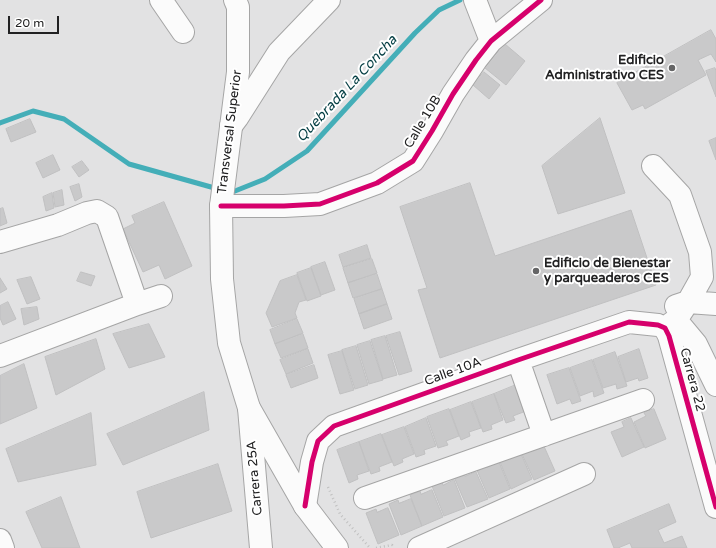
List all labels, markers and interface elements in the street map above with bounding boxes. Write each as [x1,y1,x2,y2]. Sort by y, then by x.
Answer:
scale bar [10,8,61,34]
text: 20 m [15,16,44,30]
water label: Quebrada La Concha [293,32,401,146]
place label: Edificio Administrativo CES [545,53,664,84]
marker: Edificio Administrativo CES [667,63,677,73]
street label: Transversal Superior [215,69,245,195]
street label: Calle 10B [401,93,445,151]
place label: Edificio de Bienestar y parqueaderos CES [544,256,670,287]
marker: Edificio de Bienestar y parqueaderos CES [531,266,541,276]
street label: Carrera 22 [676,346,708,414]
street label: Calle 10A [422,354,484,390]
street label: Carrera 25A [244,440,266,516]

